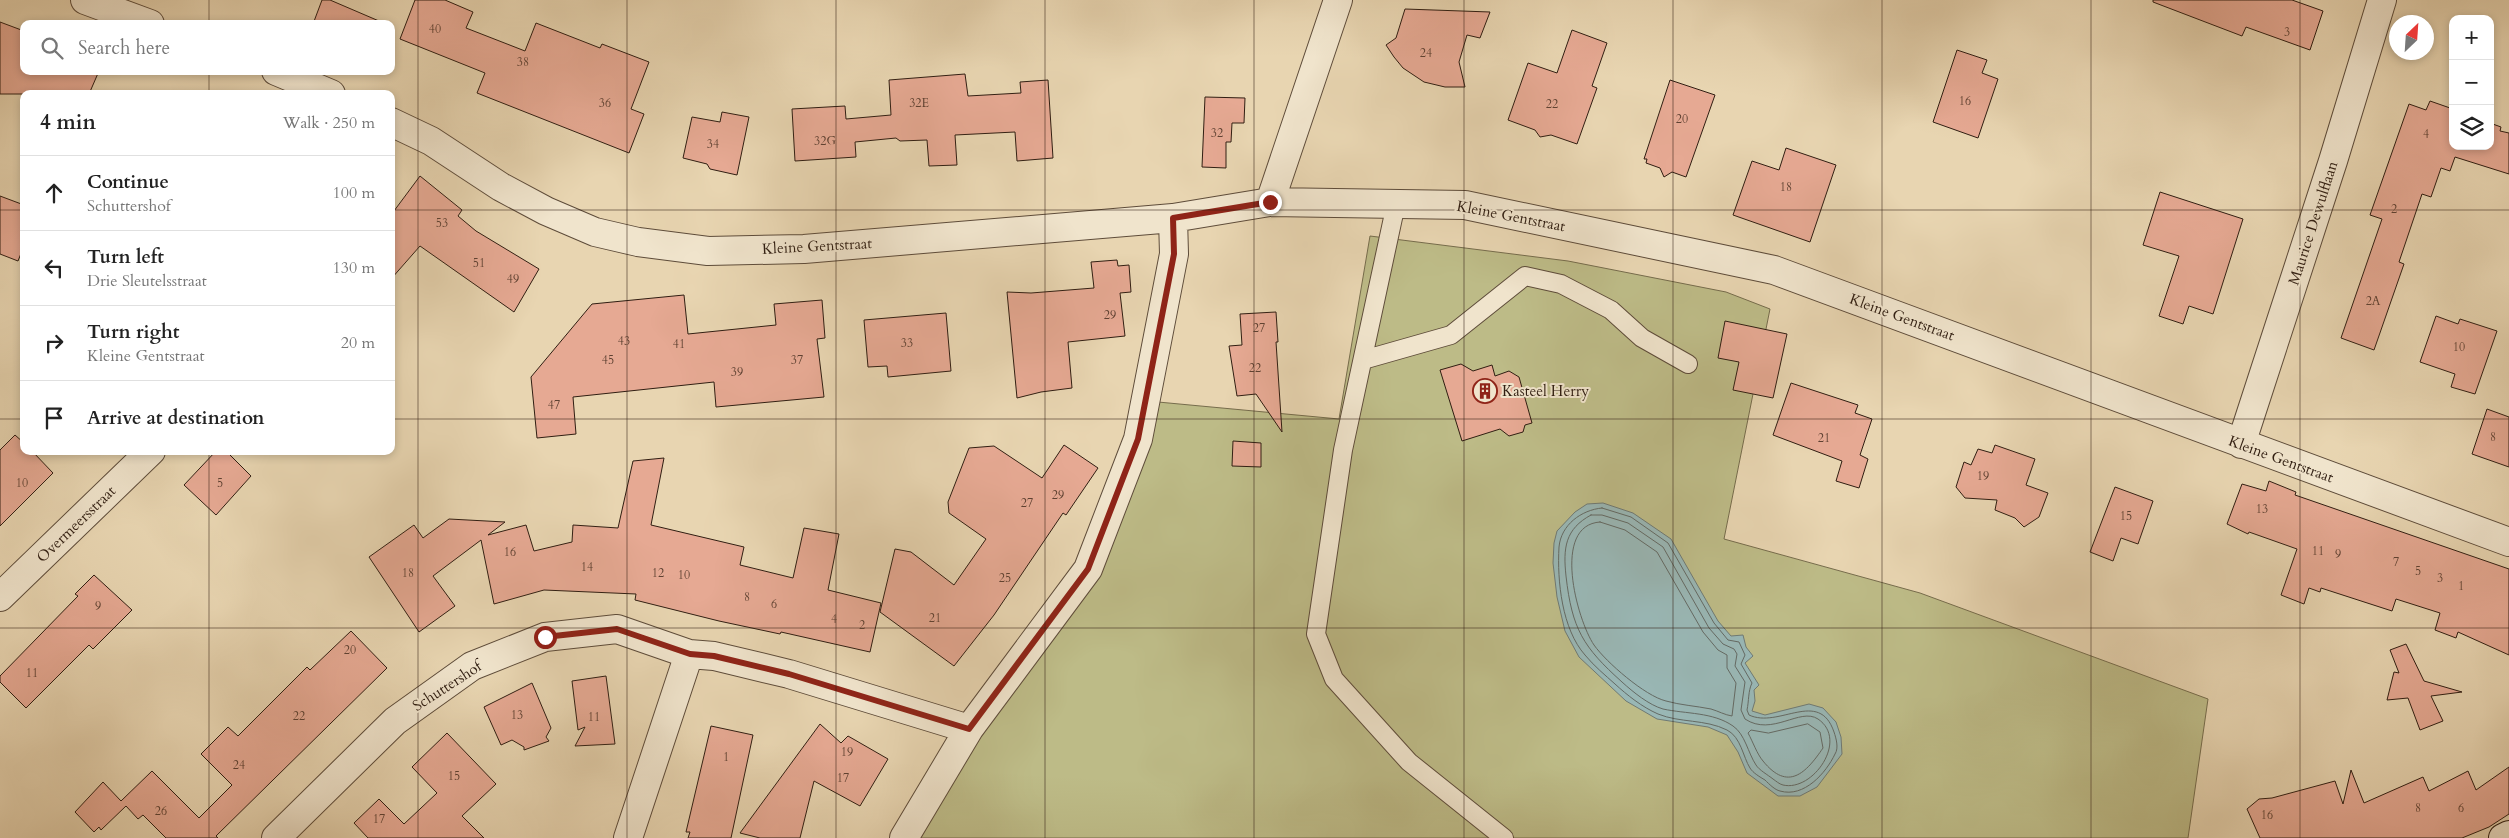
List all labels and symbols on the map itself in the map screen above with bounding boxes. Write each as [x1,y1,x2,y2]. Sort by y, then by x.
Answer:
north arrow [2389,15,2434,60]
house number: 40 [429,21,441,37]
house number: 3 [2284,24,2290,40]
house number: 24 [1420,45,1432,61]
house number: 38 [517,54,529,70]
house number: 16 [1959,93,1971,109]
house number: 36 [599,95,611,111]
house number: 32E [909,95,929,111]
house number: 22 [1546,96,1558,112]
house number: 20 [1676,111,1688,127]
house number: 32 [1211,125,1223,141]
house number: 4 [2423,126,2429,142]
house number: 32G [814,133,836,149]
house number: 34 [707,136,719,152]
street label: Maurice Dewulflaan [2284,158,2343,288]
house number: 18 [1780,179,1792,195]
route end [1259,191,1282,214]
street label: Kleine Gentstraat [1455,196,1567,236]
house number: 2 [2391,201,2397,217]
house number: 53 [436,215,448,231]
street label: Kleine Gentstraat [761,233,873,259]
house number: 51 [473,255,485,271]
house number: 49 [507,271,519,287]
street label: Kleine Gentstraat [1847,289,1957,345]
house number: 2A [2366,293,2381,309]
house number: 29 [1104,307,1116,323]
house number: 27 [1253,320,1265,336]
house number: 43 [618,333,630,349]
house number: 33 [901,335,913,351]
house number: 41 [673,336,685,352]
house number: 10 [2453,339,2465,355]
house number: 45 [602,352,614,368]
house number: 37 [791,352,803,368]
house number: 22 [1249,360,1261,376]
house number: 39 [731,364,743,380]
building icon: Kasteel Herry [1472,378,1498,404]
place label: Kasteel Herry [1502,381,1589,401]
house number: 47 [548,397,560,413]
house number: 8 [2490,429,2496,445]
house number: 21 [1818,430,1830,446]
street label: Kleine Gentstraat [2226,431,2336,487]
house number: 19 [1977,468,1989,484]
house number: 10 [16,475,28,491]
house number: 5 [217,475,223,491]
street label: Overmeersstraat [32,481,120,567]
house number: 29 [1052,487,1064,503]
house number: 27 [1021,495,1033,511]
house number: 13 [2256,501,2268,517]
house number: 15 [2120,508,2132,524]
house number: 11 [2312,543,2324,559]
house number: 16 [504,544,516,560]
house number: 9 [2335,546,2341,562]
house number: 7 [2393,554,2399,570]
house number: 14 [581,559,593,575]
house number: 5 [2415,563,2421,579]
house number: 18 [402,565,414,581]
house number: 12 [652,565,664,581]
house number: 10 [678,567,690,583]
house number: 25 [999,570,1011,586]
house number: 3 [2437,570,2443,586]
house number: 1 [2458,578,2464,594]
house number: 8 [744,589,750,605]
house number: 6 [771,596,777,612]
house number: 9 [95,598,101,614]
house number: 21 [929,610,941,626]
house number: 4 [831,611,837,627]
house number: 2 [859,617,865,633]
route start [534,626,557,649]
house number: 20 [344,642,356,658]
street label: Schuttershof [409,655,487,716]
house number: 11 [26,665,38,681]
house number: 13 [511,707,523,723]
house number: 22 [293,708,305,724]
house number: 11 [588,709,600,725]
house number: 19 [841,744,853,760]
house number: 1 [723,749,729,765]
house number: 24 [233,757,245,773]
house number: 15 [448,768,460,784]
house number: 17 [837,770,849,786]
house number: 8 [2415,800,2421,816]
house number: 6 [2458,800,2464,816]
house number: 26 [155,803,167,819]
house number: 16 [2261,807,2273,823]
house number: 17 [373,811,385,827]

